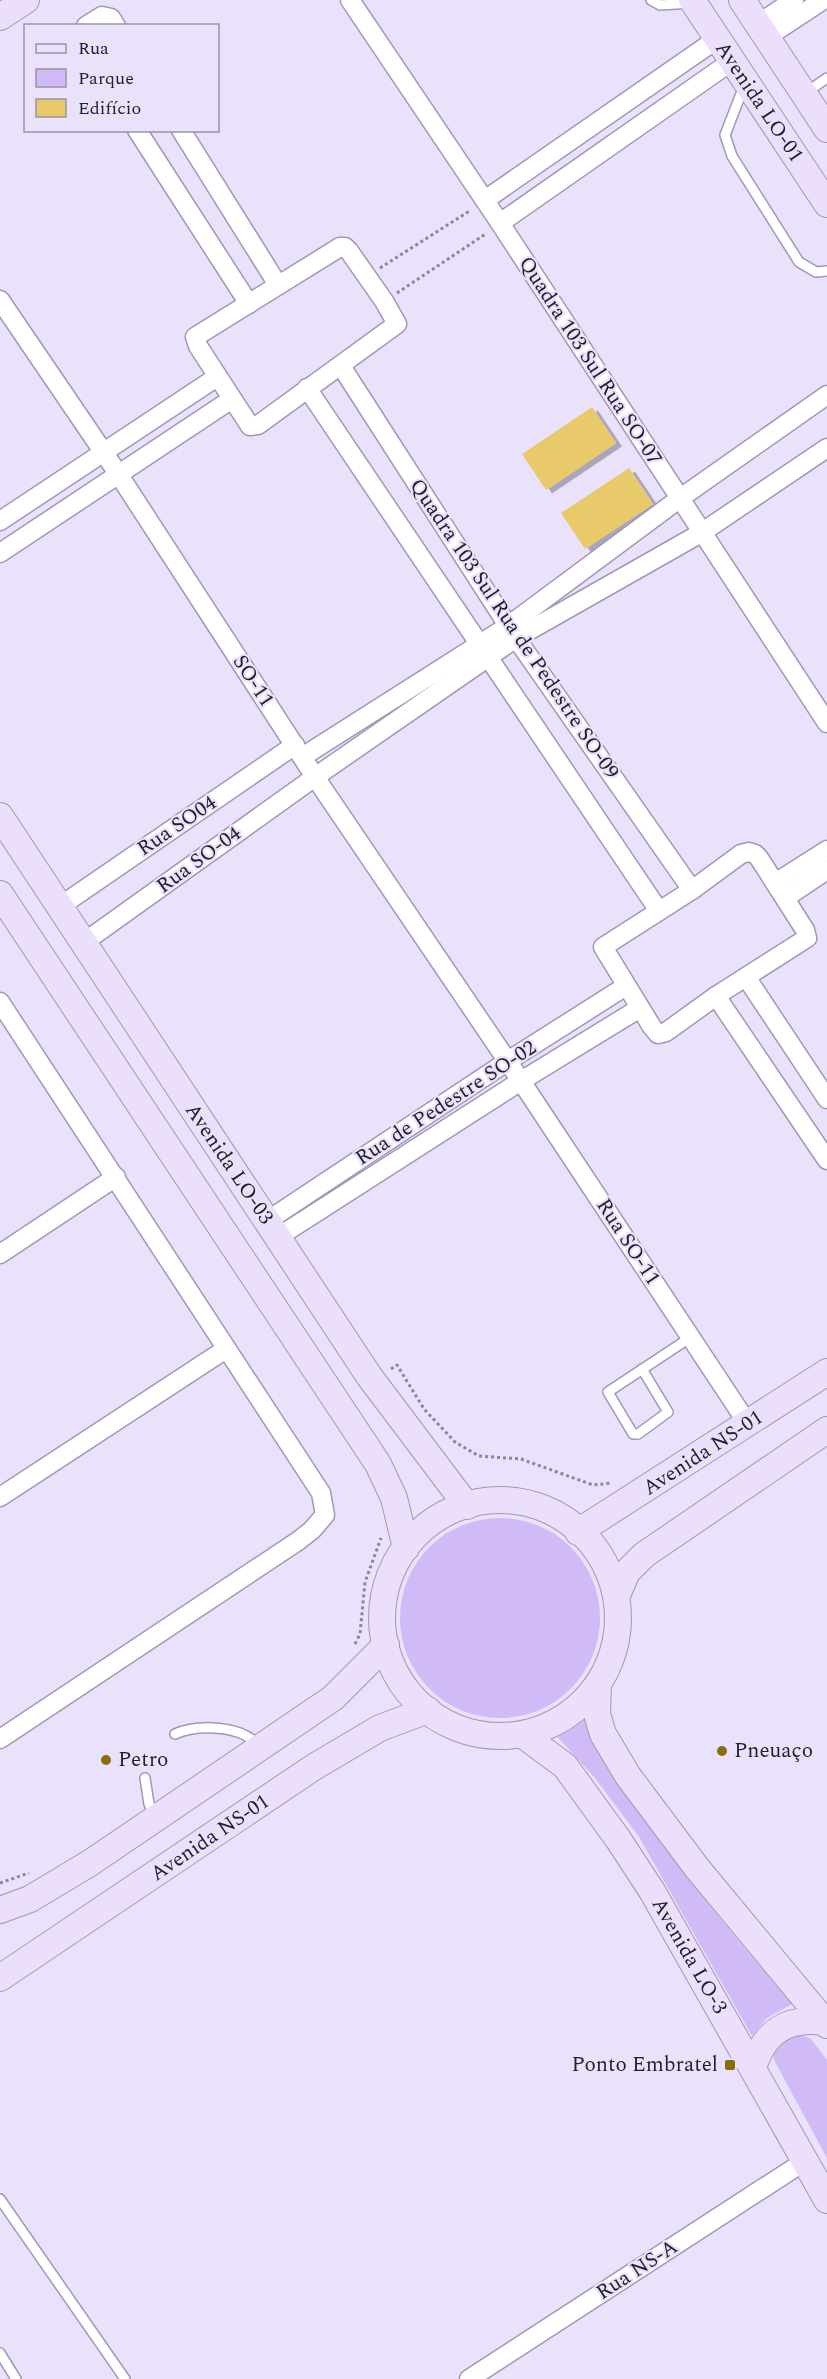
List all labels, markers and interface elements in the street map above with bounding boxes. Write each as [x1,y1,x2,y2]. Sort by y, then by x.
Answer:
legend [24,24,219,132]
text: Rua [78,35,109,62]
street label: Avenida LO-01 [707,35,811,169]
text: Parque [78,65,134,92]
text: Edifício [78,95,141,122]
street label: Quadra 103 Sul Rua SO-07 [510,250,670,472]
street label: Quadra 103 Sul Rua de Pedestre SO-09 [401,472,627,786]
street label: SO-11 [224,648,282,714]
street label: Rua SO04 [131,787,224,865]
street label: Rua SO-04 [150,818,249,902]
street label: Rua de Pedestre SO-02 [349,1032,543,1174]
street label: Avenida LO-03 [177,1097,282,1231]
street label: Rua SO-11 [588,1192,668,1292]
street label: Avenida NS-01 [636,1402,770,1504]
place label: Pneuaço [734,1735,813,1767]
place label: Petro [118,1744,168,1776]
marker: Pneuaço [715,1744,729,1758]
marker: Petro [99,1753,113,1767]
street label: Avenida NS-01 [144,1786,276,1890]
street label: Avenida LO-3 [643,1892,736,2021]
place label: Ponto Embratel [572,2049,718,2081]
marker: Ponto Embratel [723,2058,737,2072]
street label: Rua NS-A [590,2231,685,2309]

